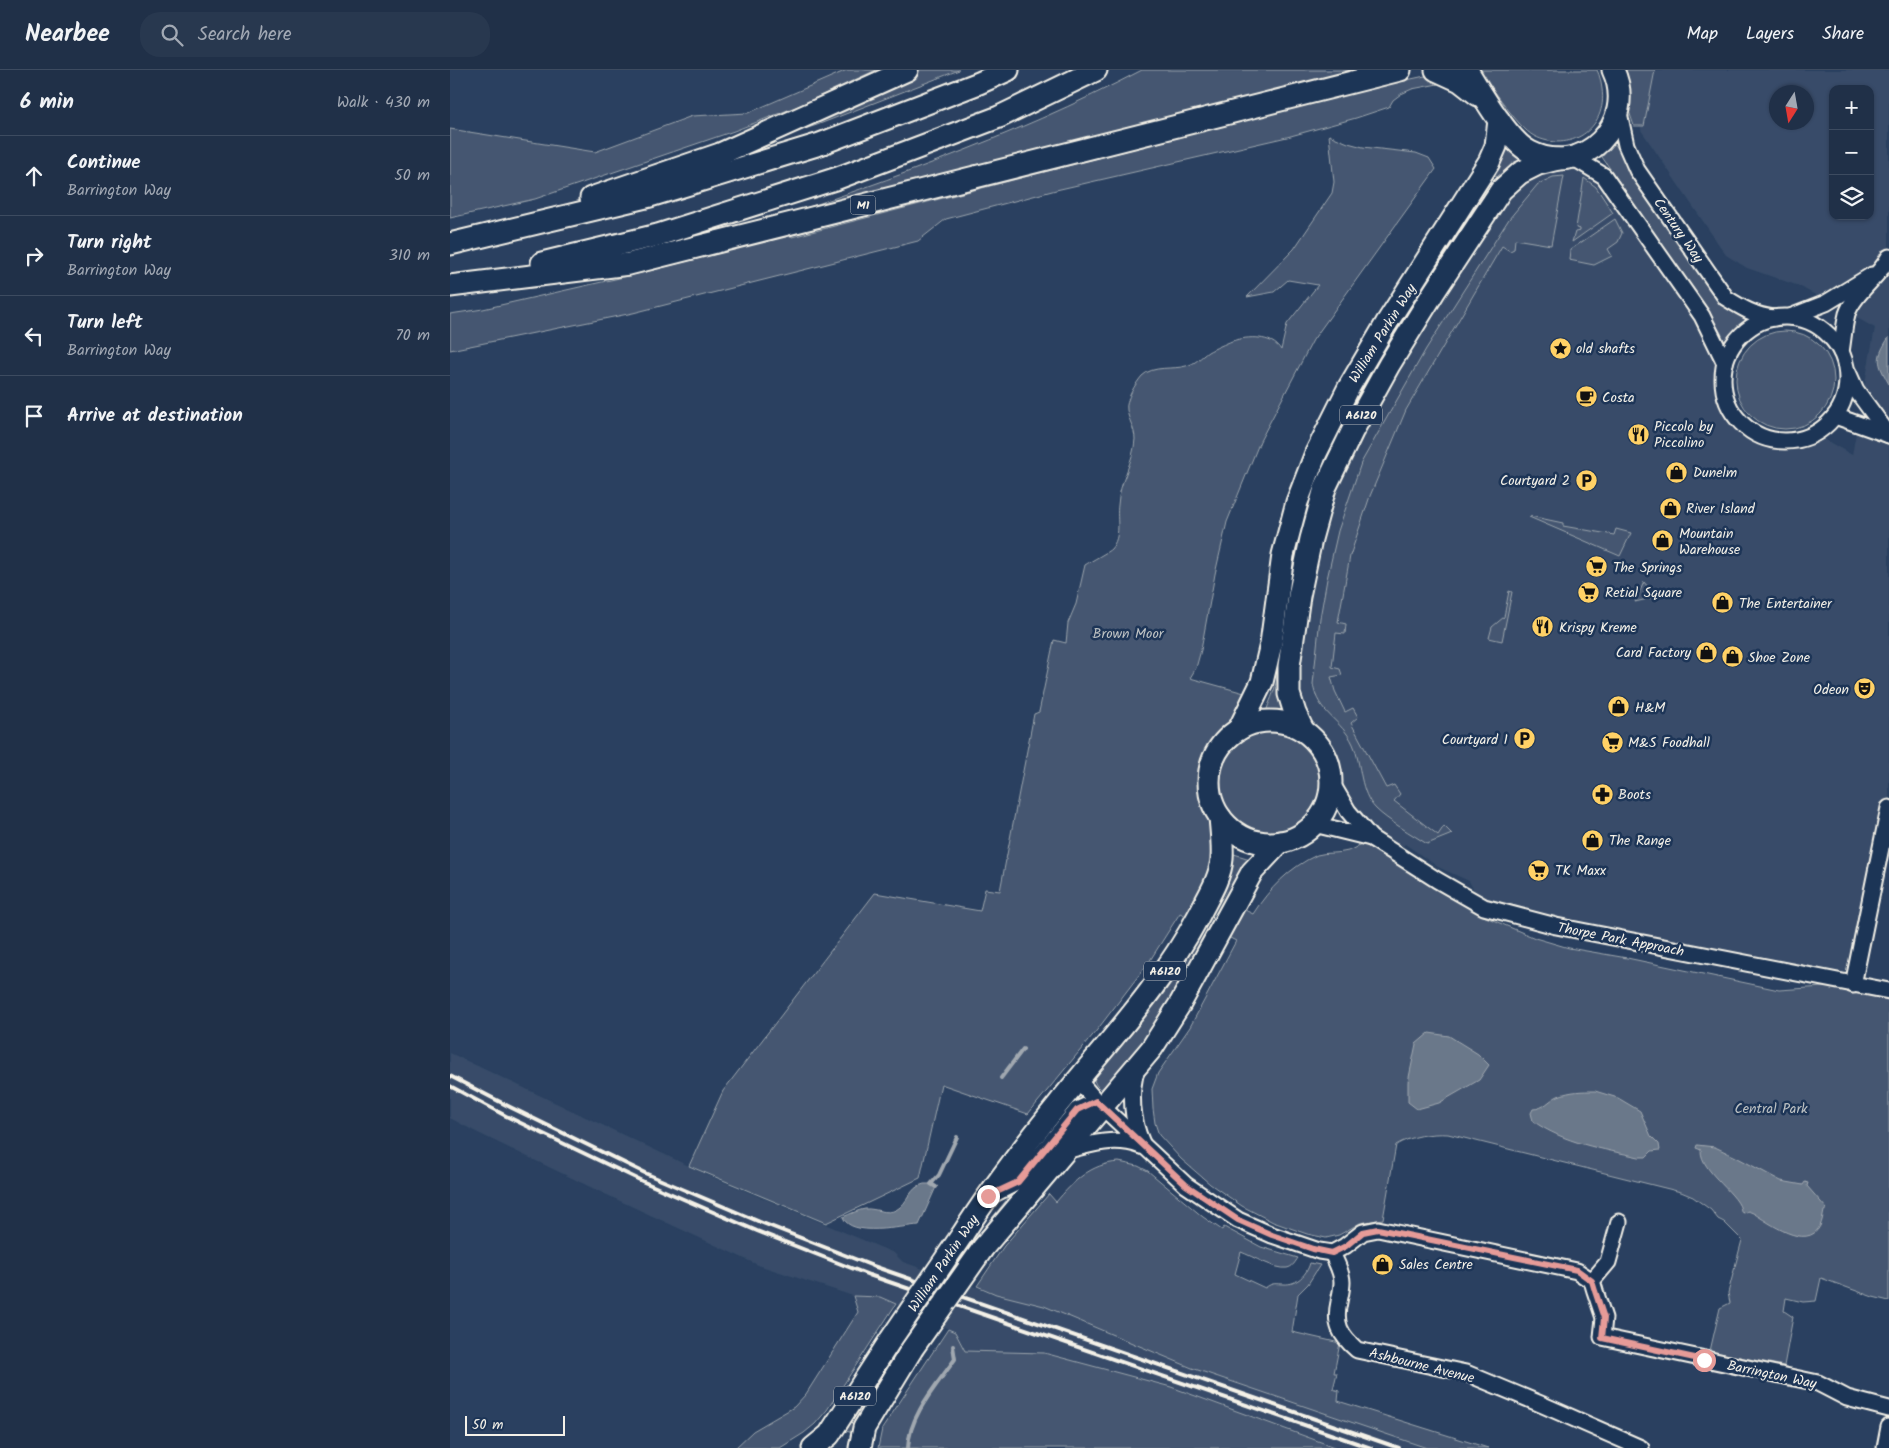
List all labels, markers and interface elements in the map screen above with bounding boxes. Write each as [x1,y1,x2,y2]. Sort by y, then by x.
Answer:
search box [140,12,490,57]
text: Nearbee [25,15,110,54]
text: Search here [198,20,292,50]
text: Map [1687,20,1718,49]
text: Layers [1746,20,1794,49]
text: Share [1822,20,1864,49]
icon: search [158,21,186,49]
north arrow [1769,85,1814,130]
map controls [1829,85,1874,220]
button: + [1829,85,1874,130]
text: 6 min [20,86,74,119]
text: Walk · 430 m [337,90,430,115]
button: − [1829,130,1874,175]
text: Continue [67,148,140,178]
icon: ahead [20,162,48,190]
text: 50 m [394,163,430,188]
button: layers [1829,175,1874,220]
text: Barrington Way [67,178,171,203]
street label: Century Way [1648,193,1709,268]
road number: M1 [850,196,876,214]
text: Turn right [67,228,152,258]
icon: right [20,242,48,270]
text: 310 m [389,243,430,268]
text: Barrington Way [67,258,171,283]
street label: William Parkin Way [1343,279,1423,388]
text: Turn left [67,308,142,338]
icon: left [20,322,48,350]
text: 70 m [395,323,430,348]
place icon: old shafts [1548,336,1572,360]
text: Barrington Way [67,338,171,363]
place label: old shafts [1576,338,1635,360]
cafe icon: Costa [1574,385,1598,409]
place label: Costa [1602,387,1635,409]
text: Arrive at destination [67,401,243,431]
icon: arrive [20,402,48,430]
road number: A6120 [1340,406,1382,424]
place label: Piccolo by Piccolino [1654,416,1713,454]
restaurant icon: Piccolo by Piccolino [1626,422,1650,446]
shop icon: Dunelm [1665,460,1689,484]
place label: Dunelm [1693,462,1737,484]
parking icon: Courtyard 2 [1574,468,1598,492]
place label: Courtyard 2 [1500,470,1570,492]
shop icon: River Island [1658,496,1682,520]
place label: River Island [1686,498,1756,520]
place label: Mountain Warehouse [1679,523,1741,561]
shop icon: Mountain Warehouse [1651,529,1675,553]
supermarket icon: The Springs [1585,555,1609,579]
place label: The Springs [1613,557,1682,579]
supermarket icon: Retial Square [1577,580,1601,604]
place label: Retial Square [1605,582,1683,604]
shop icon: The Entertainer [1711,591,1735,615]
place label: The Entertainer [1739,593,1833,615]
restaurant icon: Krispy Kreme [1531,615,1555,639]
place label: Krispy Kreme [1559,617,1637,639]
park label: Brown Moor [1093,623,1165,645]
shop icon: Card Factory [1695,640,1719,664]
place label: Card Factory [1616,642,1691,664]
shop icon: Shoe Zone [1720,645,1744,669]
place label: Shoe Zone [1748,647,1811,669]
theatre icon: Odeon [1853,677,1877,701]
place label: Odeon [1813,679,1849,701]
shop icon: H&M [1607,695,1631,719]
place label: H&M [1635,697,1665,719]
parking icon: Courtyard 1 [1512,727,1536,751]
place label: Courtyard 1 [1442,729,1508,751]
supermarket icon: M&S Foodhall [1600,730,1624,754]
place label: M&S Foodhall [1628,732,1710,754]
pharmacy icon: Boots [1590,782,1614,806]
place label: Boots [1618,784,1651,806]
shop icon: The Range [1581,828,1605,852]
place label: The Range [1609,830,1672,852]
supermarket icon: TK Maxx [1527,858,1551,882]
place label: TK Maxx [1555,860,1607,882]
street label: Thorpe Park Approach [1556,917,1686,963]
road number: A6120 [1144,961,1186,980]
park label: Central Park [1734,1098,1808,1120]
route end [977,1185,1000,1208]
street label: William Parkin Way [903,1210,985,1317]
shop icon: Sales Centre [1371,1252,1395,1276]
place label: Sales Centre [1399,1254,1474,1276]
street label: Ashbourne Avenue [1367,1342,1477,1390]
route start [1693,1349,1716,1372]
street label: Barrington Way [1725,1355,1819,1395]
road number: A6120 [834,1386,876,1405]
scale bar [465,1413,565,1436]
text: 50 m [472,1414,503,1436]

